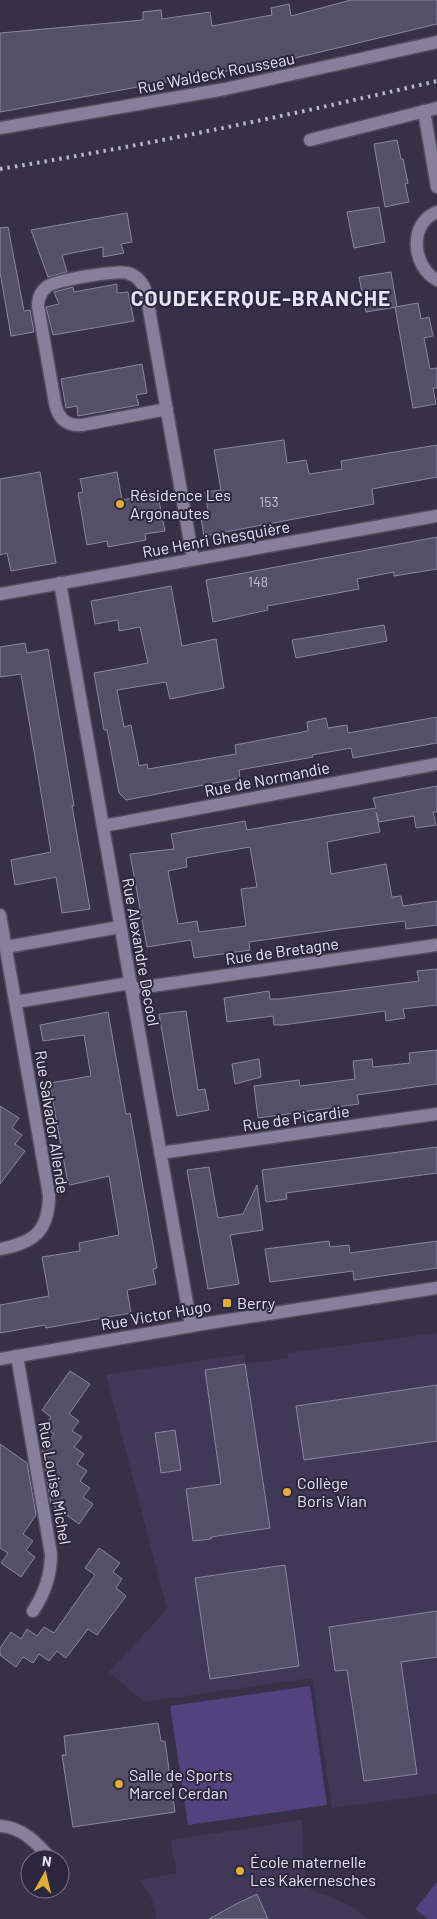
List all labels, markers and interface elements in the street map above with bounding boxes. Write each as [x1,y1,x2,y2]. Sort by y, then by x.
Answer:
street label: Rue Waldeck Rousseau [136,48,296,97]
district label: COUDEKERQUE-BRANCHE [131,285,391,310]
place label: Résidence Les Argonautes [130,485,231,522]
house number: 153 [259,493,279,510]
marker: Résidence Les Argonautes [114,498,126,510]
street label: Rue Henri Ghesquière [141,516,291,561]
house number: 148 [248,573,268,590]
street label: Rue de Normandie [203,757,331,800]
street label: Rue Alexandre Decool [119,876,164,1027]
street label: Rue de Bretagne [224,933,340,968]
street label: Rue Salvador Allende [32,1049,73,1195]
street label: Rue de Picardie [241,1101,351,1134]
place label: Berry [237,1293,276,1312]
street label: Rue Victor Hugo [99,1295,213,1334]
marker: Berry [221,1297,233,1309]
street label: Rue Louise Michel [35,1420,76,1546]
place label: Collège Boris Vian [297,1473,367,1510]
marker: Collège Boris Vian [281,1486,293,1498]
place label: Salle de Sports Marcel Cerdan [129,1765,232,1802]
marker: Salle de Sports Marcel Cerdan [113,1778,125,1790]
north arrow [20,1849,70,1899]
text: N [41,1852,53,1870]
place label: École maternelle Les Kakernesches [250,1852,376,1889]
marker: École maternelle Les Kakernesches [234,1865,246,1877]

